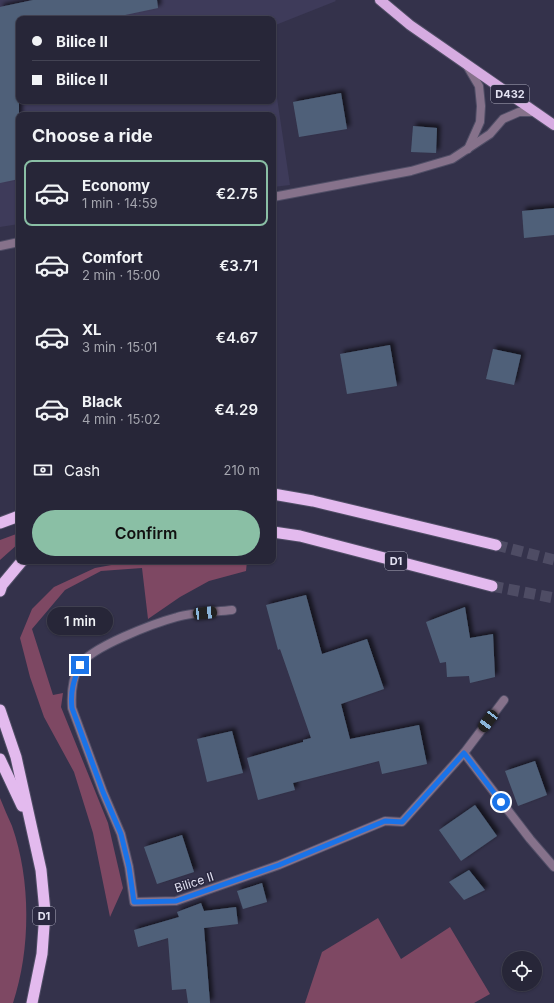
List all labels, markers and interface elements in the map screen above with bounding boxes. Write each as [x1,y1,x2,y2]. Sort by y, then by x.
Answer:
text: Bilice II [56,32,108,51]
text: Bilice II [56,70,108,89]
road number: D432 [491,85,529,103]
text: Choose a ride [32,125,153,146]
icon: car [34,175,70,211]
text: Economy [82,176,150,195]
text: €2.75 [216,184,258,203]
text: 1 min · 14:59 [82,195,158,211]
icon: car [34,247,70,283]
text: Comfort [82,248,143,267]
text: €3.71 [219,256,258,275]
text: 2 min · 15:00 [82,267,160,283]
icon: car [34,319,70,355]
text: XL [82,320,102,339]
text: €4.67 [216,328,258,347]
text: 3 min · 15:01 [82,339,157,355]
icon: car [34,391,70,427]
text: Black [82,392,122,411]
text: €4.29 [215,400,258,419]
text: 4 min · 15:02 [82,411,160,427]
icon: cash [32,459,54,481]
text: Cash [64,461,100,480]
text: 210 m [224,462,260,478]
button: Confirm [32,510,260,556]
road number: D1 [385,552,407,570]
car [192,606,218,620]
callout: 1 min [47,607,113,635]
text: 1 min [64,613,96,629]
route end [71,656,89,674]
car [476,708,500,734]
route start [492,793,510,811]
street label: Bilice II [173,869,215,895]
road number: D1 [33,907,55,925]
map controls [502,951,542,991]
button: locate [502,951,542,991]

